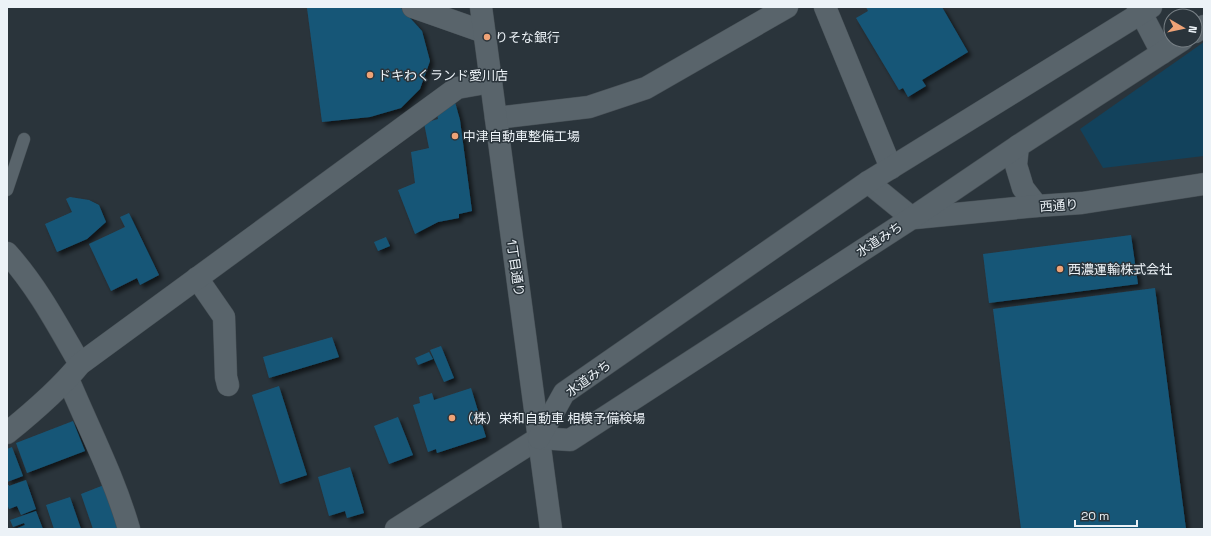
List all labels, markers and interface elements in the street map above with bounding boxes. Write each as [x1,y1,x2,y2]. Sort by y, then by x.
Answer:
north arrow [1163,8,1203,48]
text: N [1185,25,1200,34]
place label: りそな銀行 [495,29,560,46]
marker: りそな銀行 [482,32,492,42]
place label: ドキわくランド愛川店 [378,67,508,84]
marker: ドキわくランド愛川店 [365,70,375,80]
place label: 中津自動車整備工場 [463,128,580,145]
marker: 中津自動車整備工場 [450,131,460,141]
street label: 西通り [1039,196,1079,215]
street label: 水道みち [853,218,906,261]
street label: 1丁目通り [503,238,528,298]
place label: 西濃運輸株式会社 [1068,261,1172,278]
marker: 西濃運輸株式会社 [1055,264,1065,274]
street label: 水道みち [562,356,614,401]
place label: （株）栄和自動車 相模予備検場 [460,410,645,427]
marker: （株）栄和自動車 相模予備検場 [447,413,457,423]
scale bar [1075,502,1137,528]
text: 20 m [1081,508,1109,524]

